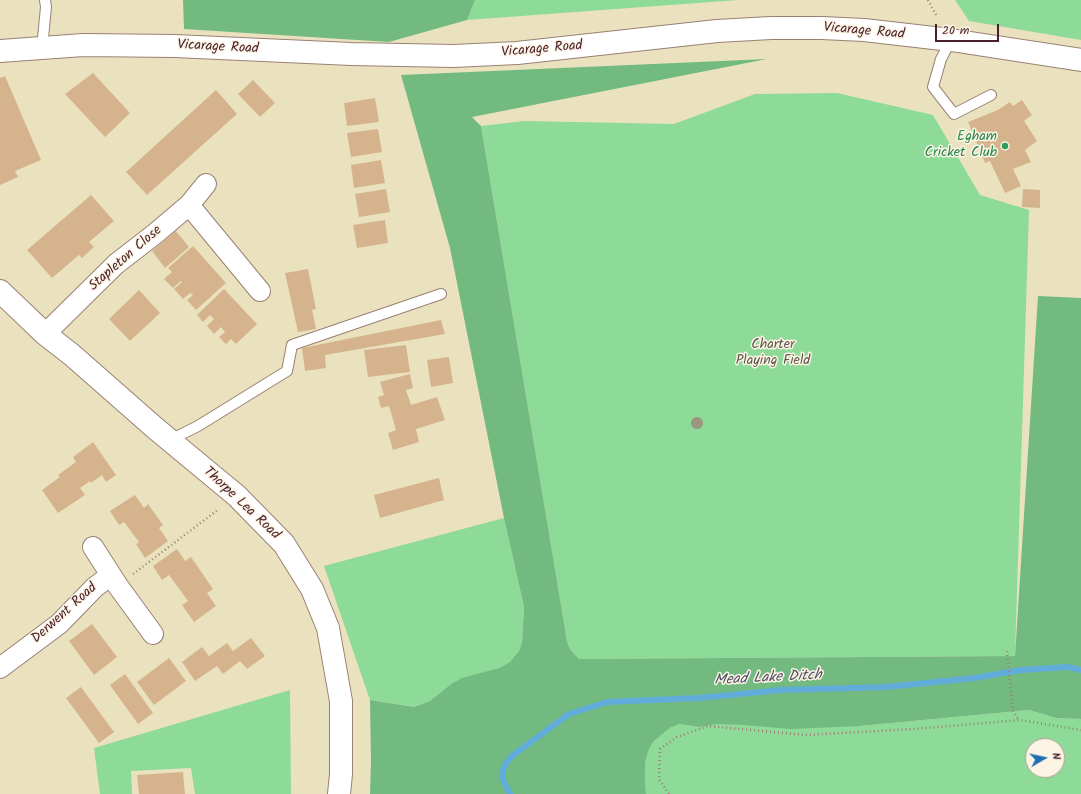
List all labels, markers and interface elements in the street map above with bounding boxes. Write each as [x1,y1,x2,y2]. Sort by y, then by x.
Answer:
scale bar [937,16,1001,42]
street label: Vicarage Road [823,20,905,44]
text: 20 m [942,21,969,40]
street label: Vicarage Road [177,37,259,59]
street label: Vicarage Road [501,38,583,62]
place label: Egham Cricket Club [925,130,997,162]
marker: Egham Cricket Club [1000,141,1010,151]
street label: Stapleton Close [86,223,166,295]
park label: Charter Playing Field [736,338,810,370]
street label: Thorpe Lea Road [199,464,283,544]
street label: Derwent Road [29,580,101,648]
water label: Mead Lake Ditch [714,667,822,691]
north arrow [1025,738,1065,778]
text: N [1046,751,1065,761]

